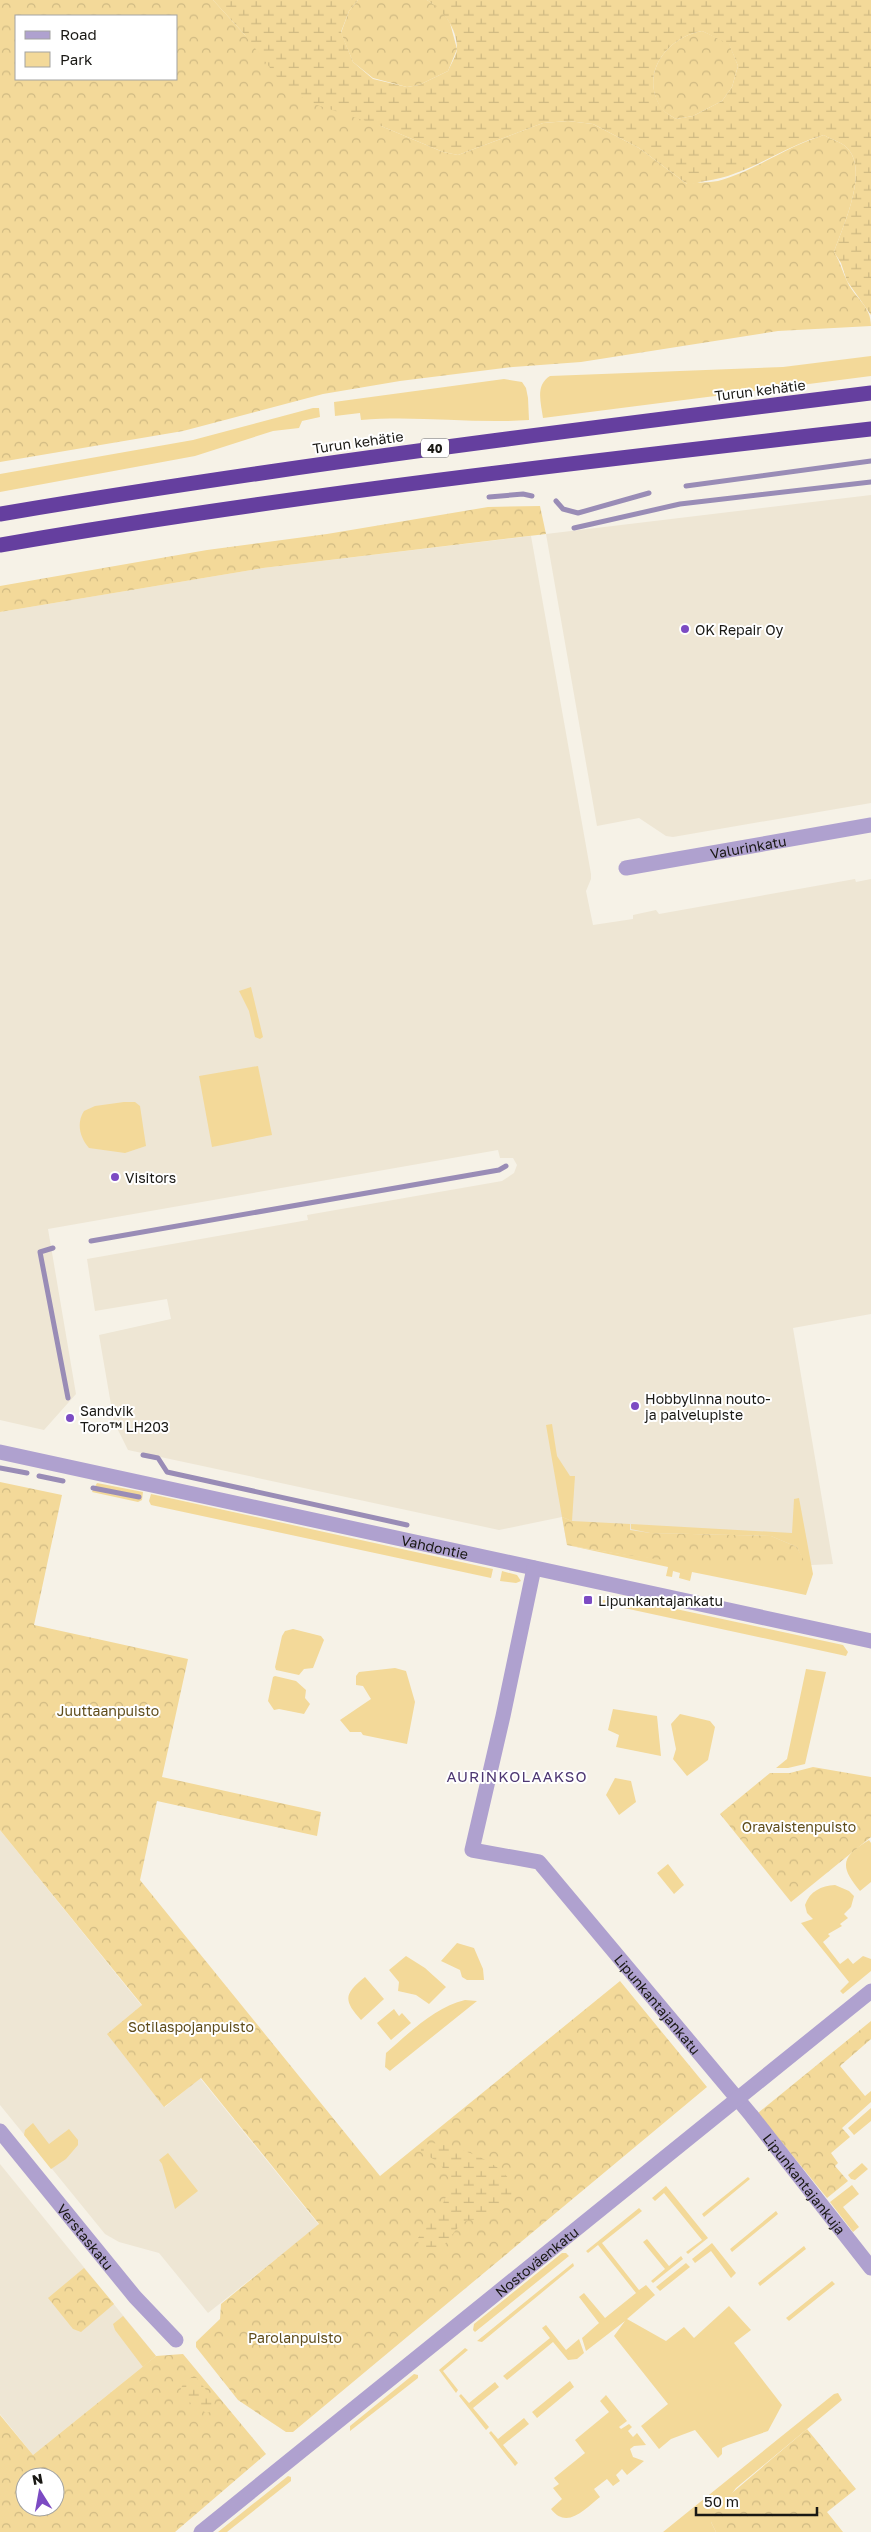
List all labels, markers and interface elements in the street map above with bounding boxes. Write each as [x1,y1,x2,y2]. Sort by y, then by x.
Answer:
legend [15,15,178,80]
text: Road [60,25,97,43]
text: Park [60,50,93,68]
street label: Turun kehätie [714,376,806,404]
street label: Turun kehätie [311,427,405,457]
road number: 40 [421,438,449,458]
place label: OK Repair Oy [695,621,784,638]
marker: OK Repair Oy [679,623,691,635]
street label: Valurinkatu [709,832,787,862]
place label: Visitors [125,1169,176,1186]
marker: Visitors [109,1171,121,1183]
place label: Hobbylinna nouto- ja palvelupiste [644,1390,770,1423]
marker: Hobbylinna nouto- ja palvelupiste [629,1400,641,1412]
place label: Sandvik Toro™ LH203 [80,1402,169,1435]
marker: Sandvik Toro™ LH203 [64,1412,76,1424]
street label: Vahdontie [400,1531,470,1562]
place label: Lipunkantajankatu [598,1592,723,1609]
marker: Lipunkantajankatu [582,1594,594,1606]
park label: Juuttaanpuisto [57,1702,159,1719]
district label: AURINKOLAAKSO [446,1767,588,1785]
park label: Oravaistenpuisto [742,1818,856,1835]
street label: Lipunkantajankatu [611,1951,705,2057]
park label: Sotilaspojanpuisto [128,2018,254,2035]
street label: Lipunkantajankuja [760,2130,850,2237]
street label: Verstaskatu [54,2200,118,2273]
street label: Nostoväenkatu [491,2223,581,2300]
park label: Parolanpuisto [248,2329,342,2346]
north arrow [15,2467,65,2517]
text: N [31,2469,44,2488]
scale bar [696,2484,817,2516]
text: 50 m [704,2492,739,2510]

